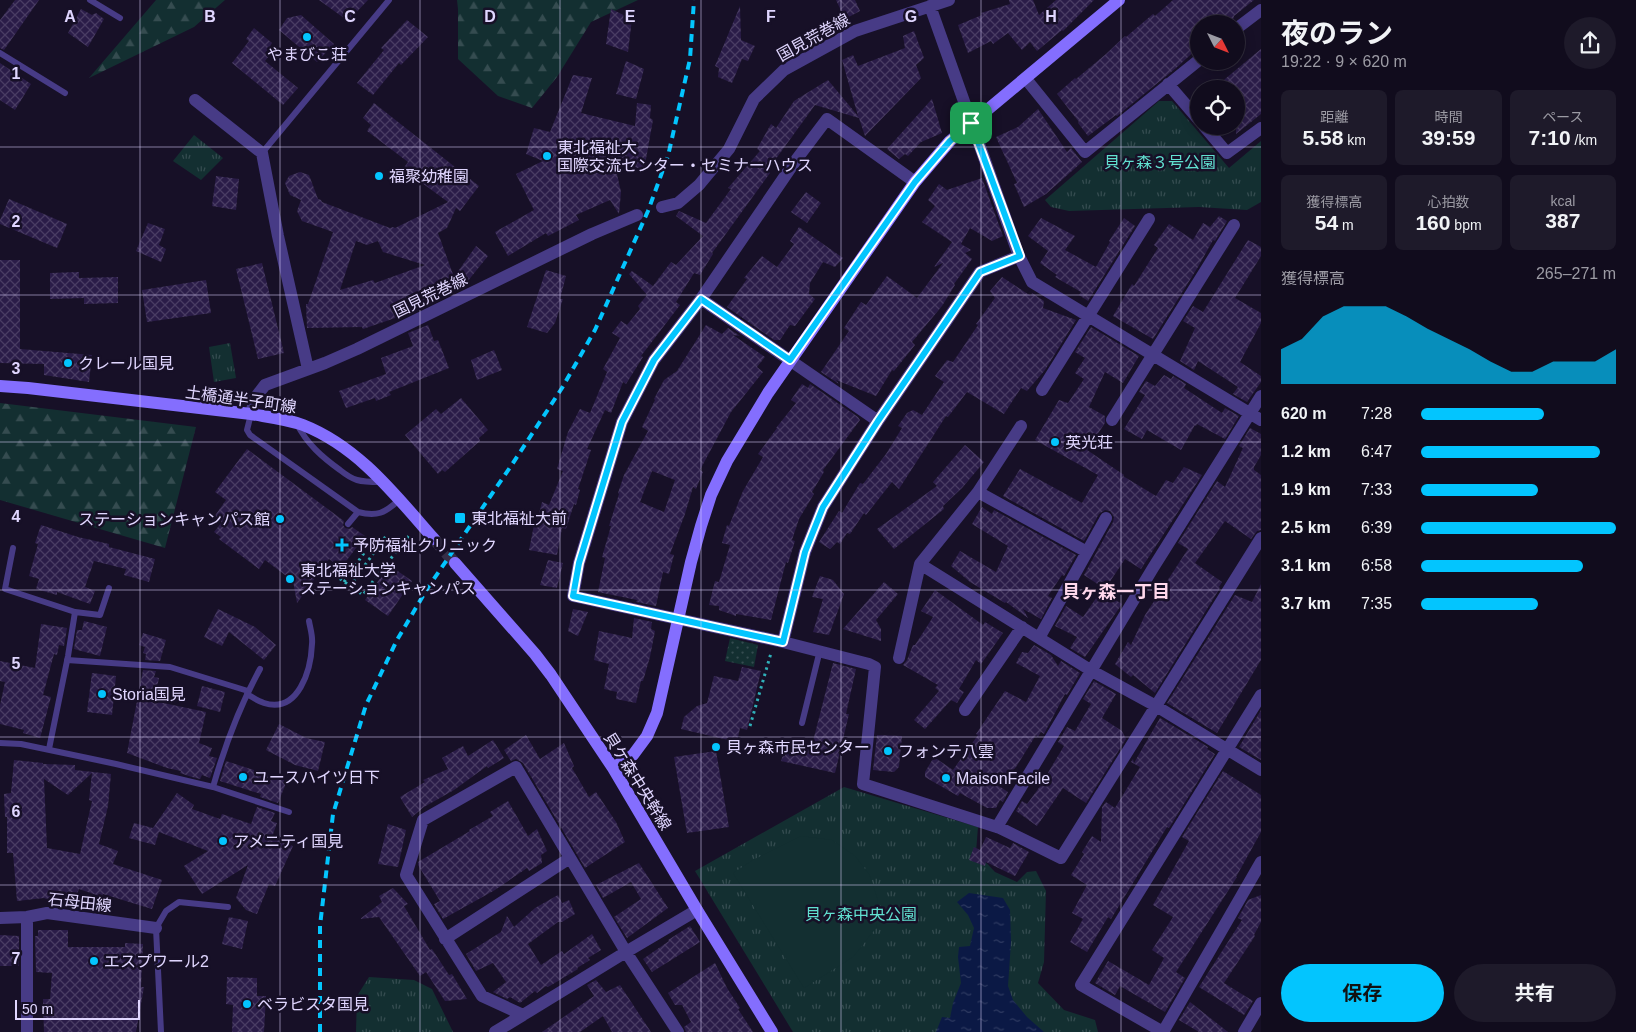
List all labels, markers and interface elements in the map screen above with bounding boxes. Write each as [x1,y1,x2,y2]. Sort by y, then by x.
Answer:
text: A [64,8,76,25]
text: B [204,8,216,25]
text: C [344,8,356,25]
text: D [484,8,496,25]
text: E [625,8,636,25]
text: F [766,8,776,25]
text: G [905,8,917,25]
text: H [1045,8,1057,25]
street label: 国見荒巻線 [774,11,852,64]
north arrow [1190,15,1245,70]
map controls [1190,15,1245,135]
button: share [1564,17,1616,69]
text: 夜のラン [1281,18,1393,49]
marker: やまびこ荘 [301,31,313,43]
place label: やまびこ荘 [267,46,347,63]
text: 19:22 · 9 × 620 m [1281,53,1407,70]
text: 1 [12,65,21,82]
button: locate [1190,80,1245,135]
pin [950,102,992,144]
icon: arrive [957,109,985,137]
text: 距離 [1320,109,1348,125]
text: 時間 [1434,109,1462,125]
text: ペース [1542,109,1583,125]
text: 5.58 [1302,126,1343,149]
text: 39:59 [1422,126,1475,149]
text: 7:10 [1529,126,1571,149]
text: km [1343,132,1366,148]
text: /km [1571,132,1597,148]
place label: 東北福祉大 国際交流センター・セミナーハウス [557,139,813,174]
marker: 東北福祉大 国際交流センター・セミナーハウス [541,150,553,162]
park label: 貝ヶ森３号公園 [1104,154,1216,171]
place label: 福聚幼稚園 [389,168,469,185]
marker: 福聚幼稚園 [373,170,385,182]
text: kcal [1550,193,1575,209]
text: 獲得標高 [1306,194,1362,210]
text: 心拍数 [1427,194,1469,210]
text: 387 [1545,209,1580,232]
text: 54 [1315,211,1338,234]
text: 160 [1415,211,1450,234]
text: 2 [12,213,21,230]
text: m [1338,217,1354,233]
text: bpm [1450,217,1482,233]
text: 265–271 m [1536,265,1616,282]
street label: 国見荒巻線 [391,270,470,321]
text: 獲得標高 [1281,270,1345,287]
place label: クレール国見 [78,355,174,372]
marker: クレール国見 [62,357,74,369]
text: 3 [12,360,21,377]
street label: 土橋通半子町線 [184,383,298,416]
text: 620 m [1281,405,1326,422]
text: 7:28 [1361,405,1392,422]
place label: 英光荘 [1065,434,1113,451]
marker: 英光荘 [1049,436,1061,448]
text: 1.2 km [1281,443,1331,460]
text: 6:47 [1361,443,1392,460]
text: 1.9 km [1281,481,1331,498]
text: 7:33 [1361,481,1392,498]
text: 4 [12,508,21,525]
place label: 東北福祉大前 [471,510,567,527]
place label: ステーションキャンパス館 [78,511,270,528]
marker: 東北福祉大前 [453,511,467,525]
marker: ステーションキャンパス館 [274,513,286,525]
text: 2.5 km [1281,519,1331,536]
text: 6:39 [1361,519,1392,536]
place label: 予防福祉クリニック [353,537,497,554]
marker: 予防福祉クリニック [335,538,349,552]
text: 3.1 km [1281,557,1331,574]
text: 6:58 [1361,557,1392,574]
place label: 東北福祉大学 ステーションキャンパス [300,562,476,597]
marker: 東北福祉大学 ステーションキャンパス [284,573,296,585]
district label: 貝ヶ森一丁目 [1062,582,1170,602]
text: 3.7 km [1281,595,1331,612]
text: 7:35 [1361,595,1392,612]
text: 5 [12,655,21,672]
place label: Storia国見 [112,686,186,703]
marker: Storia国見 [96,688,108,700]
street label: 貝ケ森中央幹線 [601,729,674,833]
place label: 貝ヶ森市民センター [726,739,870,756]
marker: 貝ヶ森市民センター [710,741,722,753]
place label: フォンテ八雲 [898,743,994,760]
marker: フォンテ八雲 [882,745,894,757]
place label: ユースハイツ日下 [253,769,380,786]
place label: MaisonFacile [956,770,1050,787]
marker: ユースハイツ日下 [237,771,249,783]
marker: MaisonFacile [940,772,952,784]
text: 6 [12,803,21,820]
place label: アメニティ国見 [233,833,343,850]
marker: アメニティ国見 [217,835,229,847]
street label: 石母田線 [47,891,113,914]
park label: 貝ヶ森中央公園 [805,906,917,923]
text: 7 [12,950,21,967]
place label: エスプワール2 [104,953,209,970]
marker: エスプワール2 [88,955,100,967]
button: 保存 [1281,964,1444,1022]
button: 共有 [1454,964,1616,1022]
place label: ベラビスタ国見 [257,996,369,1013]
scale bar [15,997,140,1020]
marker: ベラビスタ国見 [241,998,253,1010]
text: 50 m [22,1001,53,1017]

